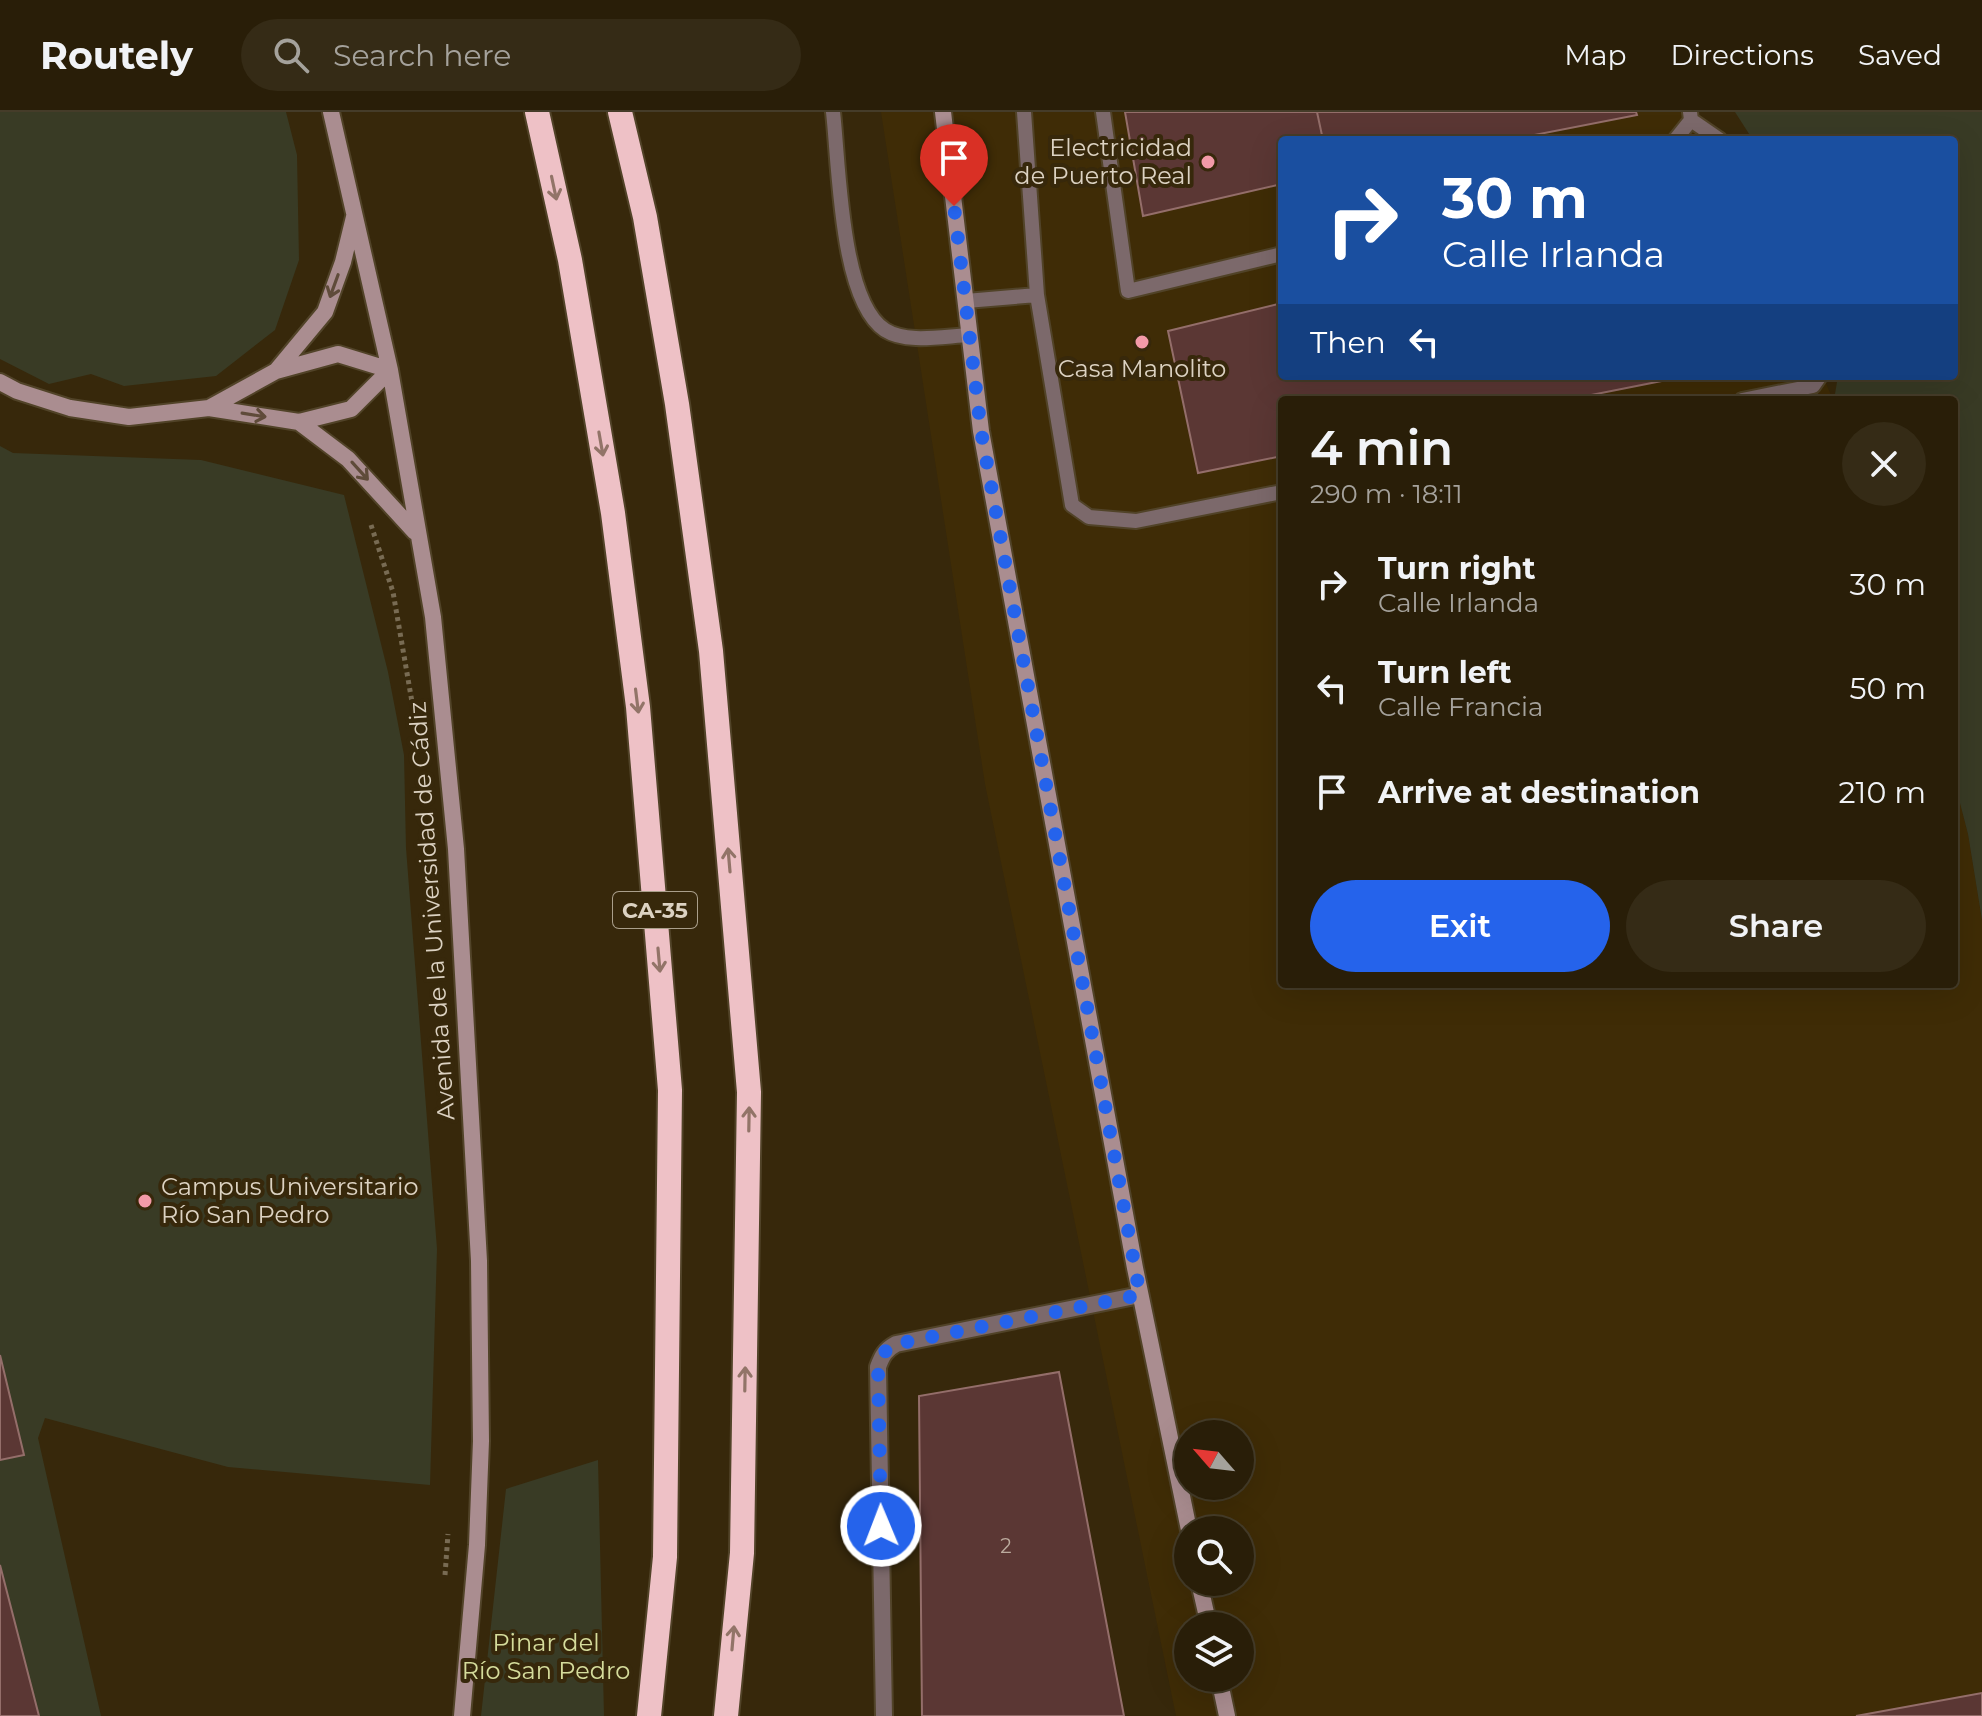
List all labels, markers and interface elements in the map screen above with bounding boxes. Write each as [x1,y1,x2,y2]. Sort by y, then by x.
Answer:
search box [241,19,801,91]
text: Routely [40,32,193,79]
icon: search [269,33,313,77]
text: Search here [333,37,511,74]
text: Map [1564,38,1626,72]
text: Directions [1670,38,1814,72]
text: Saved [1858,38,1942,72]
pin [920,124,988,206]
place label: Electricidad de Puerto Real [1014,133,1192,190]
icon: arrive [932,136,976,180]
marker: Electricidad de Puerto Real [1199,153,1217,171]
text: 30 m [1442,164,1588,232]
icon: right [1310,168,1414,272]
one-way arrow [547,175,562,201]
text: Calle Irlanda [1442,232,1665,276]
one-way arrow [326,274,341,299]
icon: left [1402,320,1446,364]
text: Then [1310,324,1386,361]
marker: Casa Manolito [1133,333,1151,351]
place label: Casa Manolito [1058,354,1226,383]
one-way arrow [241,408,267,423]
text: 4 min [1310,419,1453,477]
button: close [1842,422,1926,506]
one-way arrow [595,431,610,456]
one-way arrow [350,461,368,481]
text: 290 m · 18:11 [1310,478,1463,510]
text: Turn right [1378,550,1535,587]
icon: right [1310,562,1354,606]
text: 30 m [1850,566,1926,603]
text: Calle Irlanda [1378,587,1539,619]
text: Turn left [1378,654,1511,691]
icon: left [1310,666,1354,710]
text: 50 m [1849,670,1926,707]
one-way arrow [630,687,645,714]
text: Calle Francia [1378,691,1543,723]
street label: Avenida de la Universidad de Cádiz [402,701,461,1121]
icon: arrive [1310,770,1354,814]
text: Arrive at destination [1378,774,1700,811]
text: 210 m [1839,774,1926,811]
one-way arrow [721,847,736,874]
button: Exit [1310,880,1610,972]
button: Share [1626,880,1926,972]
road number: CA-35 [613,892,697,928]
one-way arrow [652,946,667,973]
one-way arrow [741,1106,757,1133]
place label: Campus Universitario Río San Pedro [161,1172,419,1229]
marker: Campus Universitario Río San Pedro [136,1192,154,1210]
one-way arrow [737,1366,752,1393]
north arrow [1174,1420,1254,1500]
map controls [1174,1420,1254,1692]
position arrow [839,1484,923,1568]
button: search [1174,1516,1254,1596]
house number: 2 [1000,1534,1012,1558]
button: layers [1174,1612,1254,1692]
one-way arrow [726,1625,741,1652]
park label: Pinar del Río San Pedro [462,1628,630,1685]

